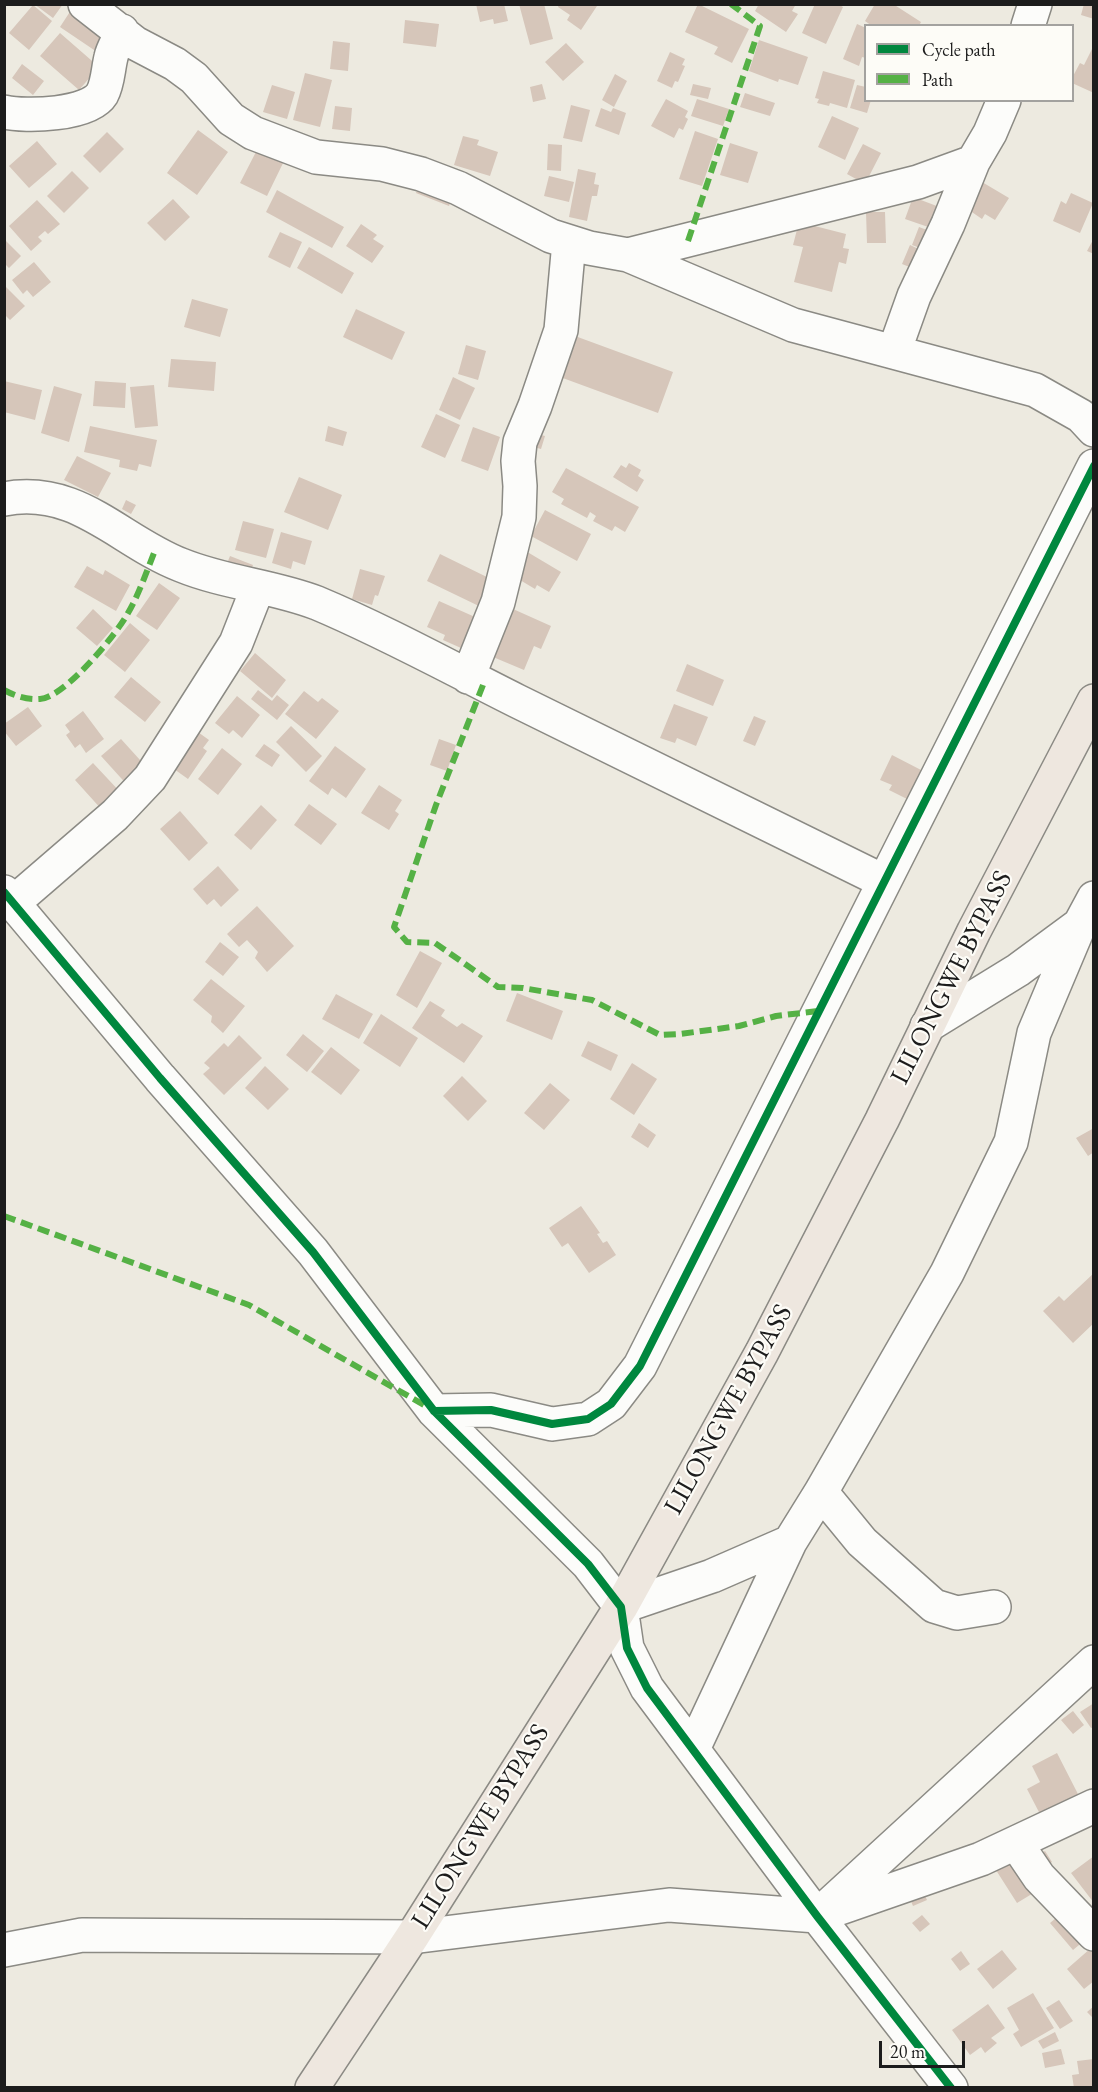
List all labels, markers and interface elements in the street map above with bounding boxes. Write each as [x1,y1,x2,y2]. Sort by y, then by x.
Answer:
legend [864,24,1074,102]
text: Cycle path [922,38,996,61]
text: Path [922,68,953,91]
street label: LILONGWE BYPASS [884,866,1020,1090]
street label: LILONGWE BYPASS [658,1299,800,1521]
street label: LILONGWE BYPASS [405,1719,557,1935]
scale bar [882,2029,968,2067]
text: 20 m [890,2040,925,2063]

